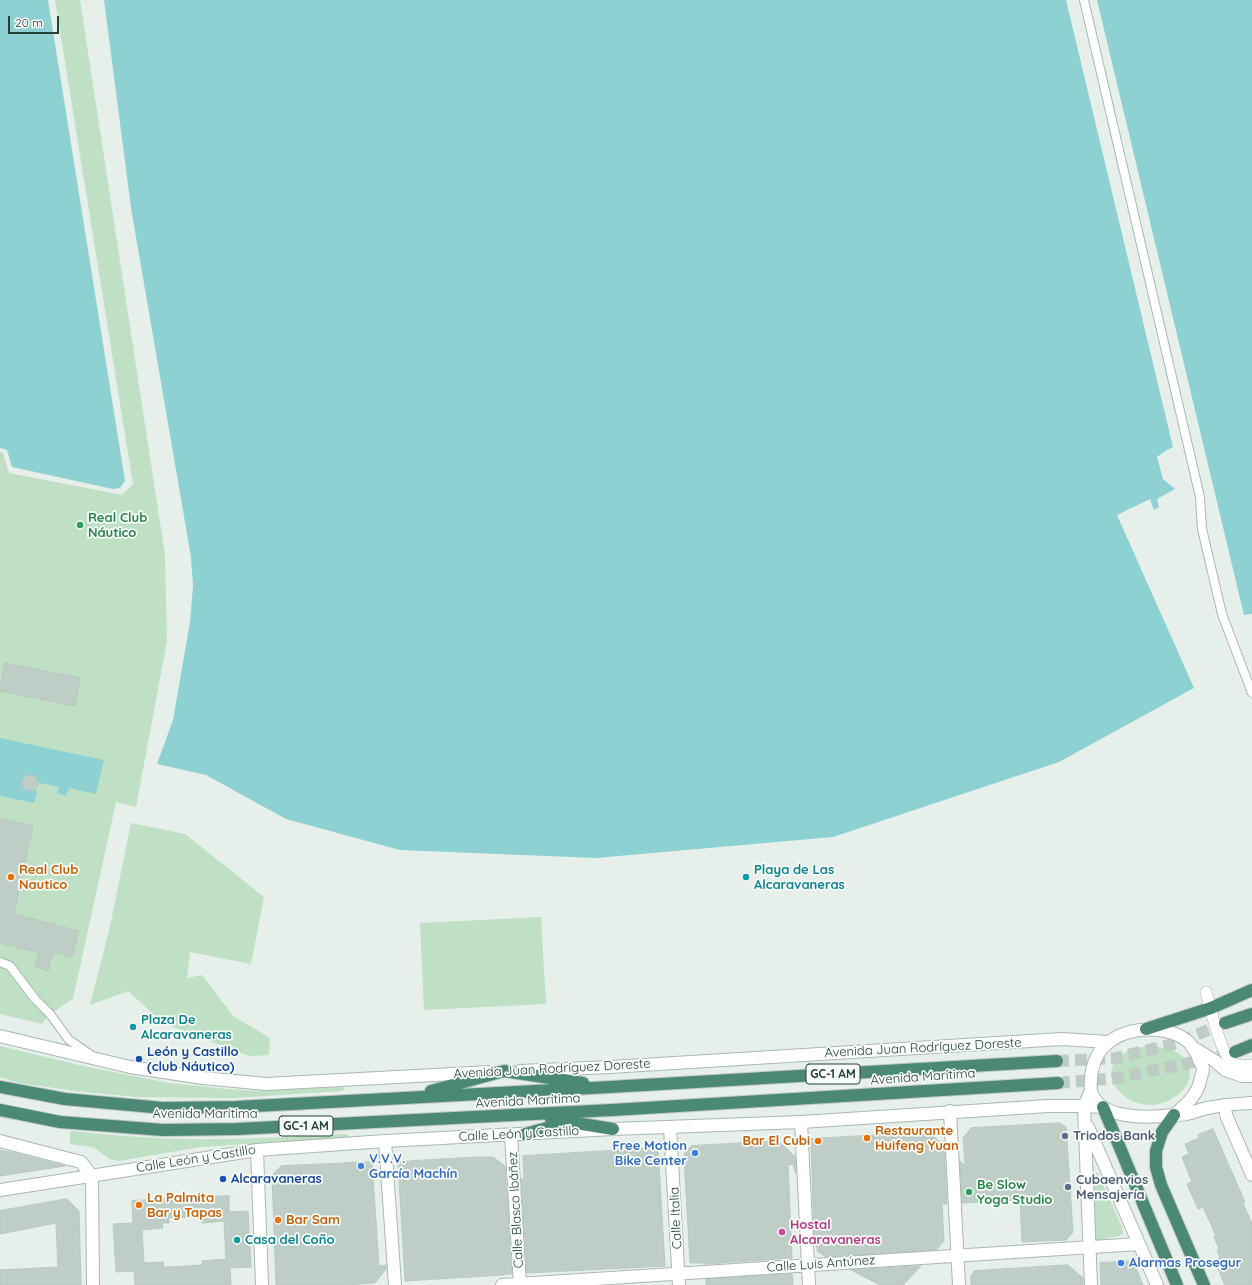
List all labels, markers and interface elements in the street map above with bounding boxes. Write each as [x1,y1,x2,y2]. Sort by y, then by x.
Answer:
scale bar [10,8,61,34]
text: 20 m [15,15,43,30]
place label: Real Club Náutico [88,510,147,541]
marker: Real Club Náutico [75,520,85,530]
place label: Real Club Nautico [19,862,78,893]
place label: Playa de Las Alcaravaneras [754,862,845,893]
marker: Real Club Nautico [6,872,16,882]
marker: Playa de Las Alcaravaneras [741,872,751,882]
place label: Plaza De Alcaravaneras [141,1012,232,1043]
marker: Plaza De Alcaravaneras [128,1022,138,1032]
street label: Avenida Juan Rodríguez Doreste [824,1035,1022,1061]
place label: León y Castillo (club Náutico) [147,1044,239,1075]
marker: León y Castillo (club Náutico) [134,1054,144,1064]
street label: Avenida Juan Rodríguez Doreste [453,1056,651,1082]
road number: GC-1 AM [806,1064,860,1084]
street label: Avenida Marítima [870,1066,976,1088]
street label: Avenida Marítima [475,1090,581,1112]
street label: Avenida Marítima [152,1106,258,1122]
road number: GC-1 AM [279,1116,333,1136]
street label: Calle León y Castillo [458,1123,580,1145]
place label: Restaurante Huifeng Yuan [875,1123,959,1154]
place label: Triodos Bank [1073,1128,1155,1144]
marker: Triodos Bank [1060,1131,1070,1141]
place label: Bar El Cubi [742,1133,810,1149]
marker: Restaurante Huifeng Yuan [862,1133,872,1143]
marker: Bar El Cubi [813,1136,823,1146]
place label: Free Motion Bike Center [612,1138,687,1169]
street label: Calle León y Castillo [135,1142,257,1176]
marker: Free Motion Bike Center [690,1148,700,1158]
place label: V.V.V. García Machín [369,1151,457,1182]
street label: Calle Blasco Ibáñez [505,1151,527,1269]
marker: V.V.V. García Machín [356,1161,366,1171]
place label: Alcaravaneras [231,1171,322,1187]
place label: Cubaenvios Mensajería [1076,1172,1148,1203]
marker: Alcaravaneras [218,1174,228,1184]
place label: Be Slow Yoga Studio [977,1177,1052,1208]
marker: Cubaenvios Mensajería [1063,1182,1073,1192]
street label: Calle Italia [667,1186,685,1250]
marker: Be Slow Yoga Studio [964,1187,974,1197]
place label: La Palmita Bar y Tapas [147,1190,222,1221]
marker: La Palmita Bar y Tapas [134,1200,144,1210]
place label: Bar Sam [286,1212,340,1228]
marker: Bar Sam [273,1215,283,1225]
place label: Hostal Alcaravaneras [790,1217,881,1248]
marker: Hostal Alcaravaneras [777,1227,787,1237]
place label: Casa del Coño [245,1232,335,1248]
marker: Casa del Coño [232,1235,242,1245]
street label: Calle Luis Antúnez [766,1252,876,1276]
place label: Alarmas Prosegur [1129,1255,1241,1271]
marker: Alarmas Prosegur [1116,1258,1126,1268]

